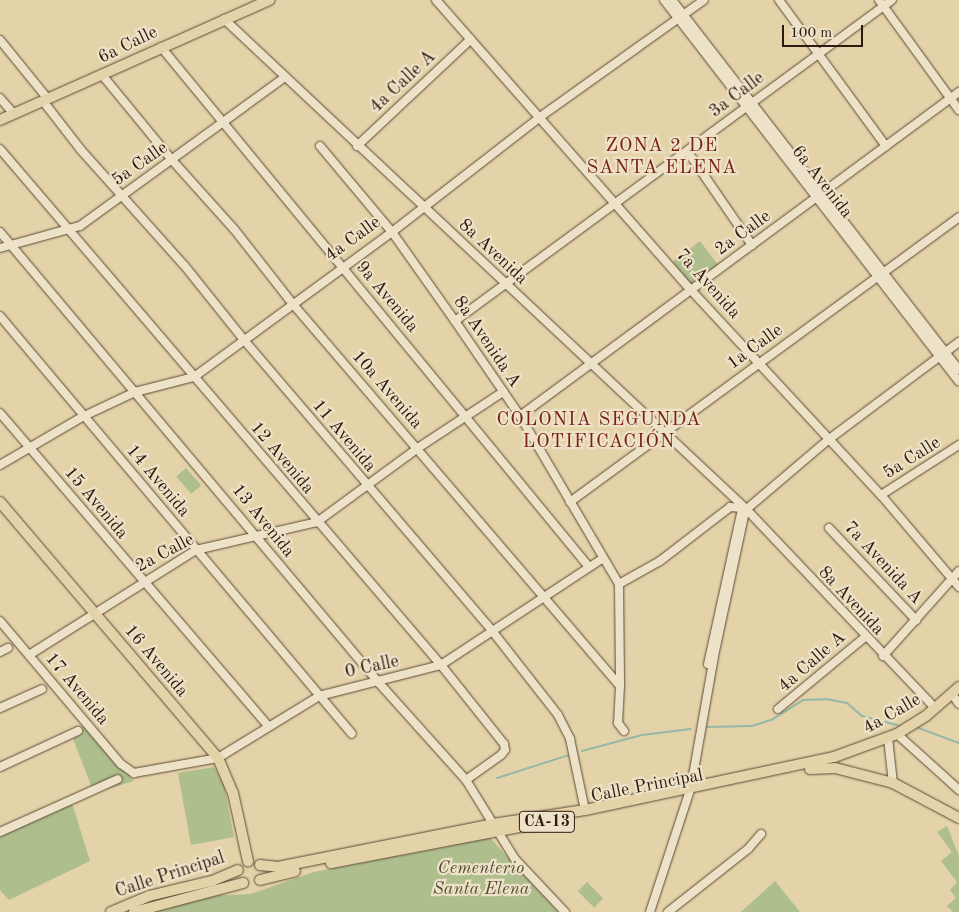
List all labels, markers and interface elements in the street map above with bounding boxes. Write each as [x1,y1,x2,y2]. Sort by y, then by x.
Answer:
scale bar [784,15,865,47]
street label: 6a Calle [95,21,161,69]
text: 100 m [790,26,832,41]
street label: 4a Calle A [366,46,440,118]
street label: 3a Calle [705,67,769,123]
district label: ZONA 2 DE SANTA ELENA [585,136,739,180]
street label: 5a Calle [108,137,172,191]
street label: 6a Avenida [787,141,857,223]
street label: 2a Calle [711,206,775,260]
street label: 4a Calle [321,212,385,266]
street label: 8a Avenida [454,215,532,289]
street label: 7a Avenida [671,245,745,323]
street label: 9a Avenida [351,257,423,337]
street label: 8a Avenida A [449,292,525,392]
street label: 1a Calle [723,320,787,374]
street label: 10a Avenida [347,346,427,434]
street label: 11 Avenida [307,395,381,477]
district label: COLONIA SEGUNDA LOTIFICACIÓN [495,410,703,454]
street label: 12 Avenida [245,417,319,499]
street label: 5a Calle [879,432,945,484]
street label: 14 Avenida [121,440,195,522]
street label: 15 Avenida [59,462,133,544]
street label: 13 Avenida [227,480,299,562]
street label: 7a Avenida A [839,517,927,609]
street label: 2a Calle [132,529,198,577]
street label: 8a Avenida [814,562,888,640]
street label: 16 Avenida [119,620,193,702]
street label: 4a Calle A [774,627,850,697]
street label: 17 Avenida [40,648,114,730]
street label: 0 Calle [343,651,401,683]
street label: 4a Calle [859,689,925,739]
street label: Calle Principal [589,765,705,807]
road number: CA-13 [518,809,576,836]
street label: Calle Principal [112,847,228,903]
park label: Cementerio Santa Elena [433,858,529,901]

